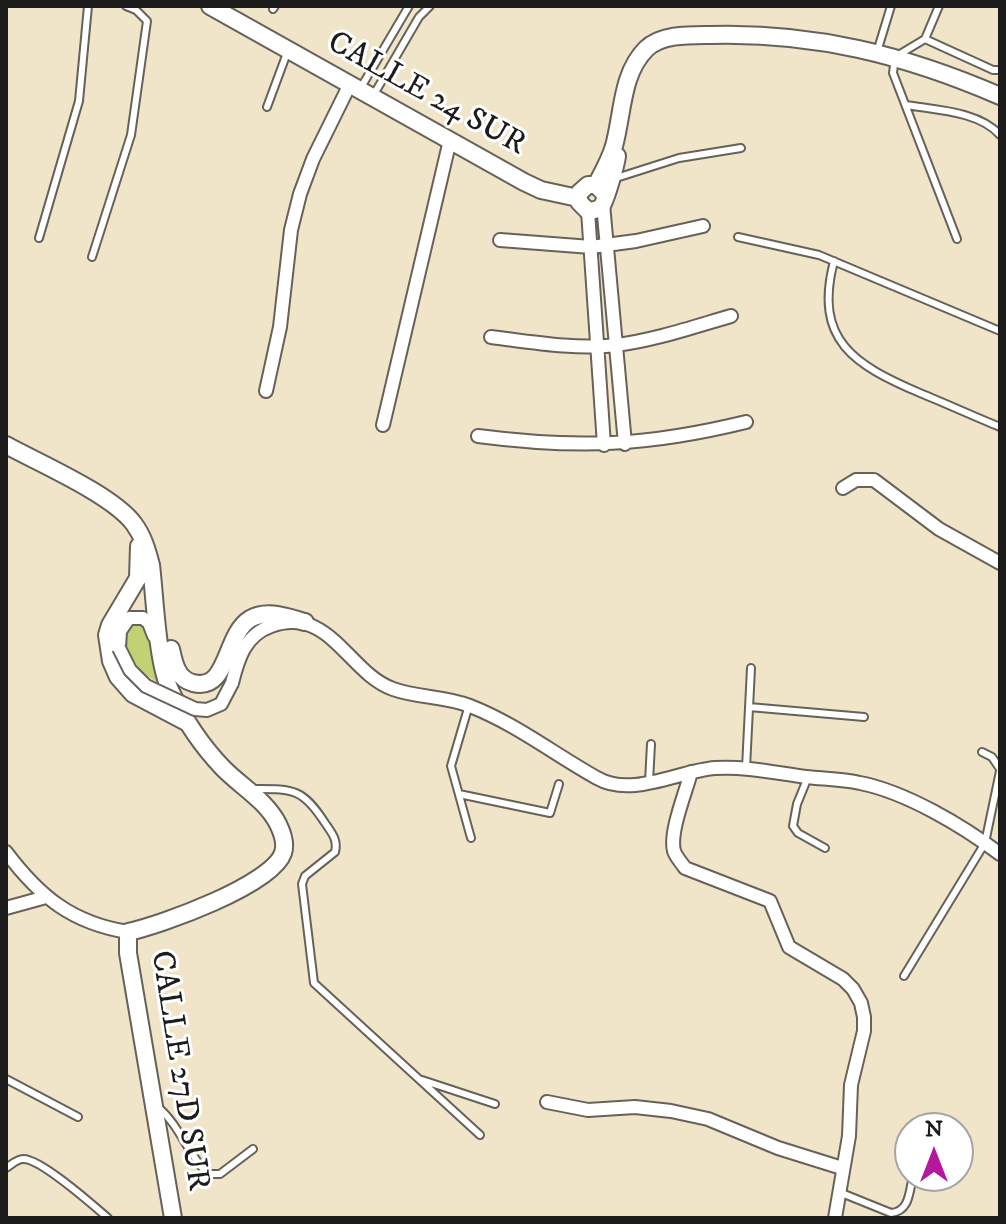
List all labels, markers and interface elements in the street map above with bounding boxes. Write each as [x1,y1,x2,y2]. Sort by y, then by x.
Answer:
street label: CALLE 24 SUR [320,25,532,165]
street label: CALLE 27D SUR [140,948,216,1194]
north arrow [894,1112,974,1192]
text: N [925,1116,943,1143]

